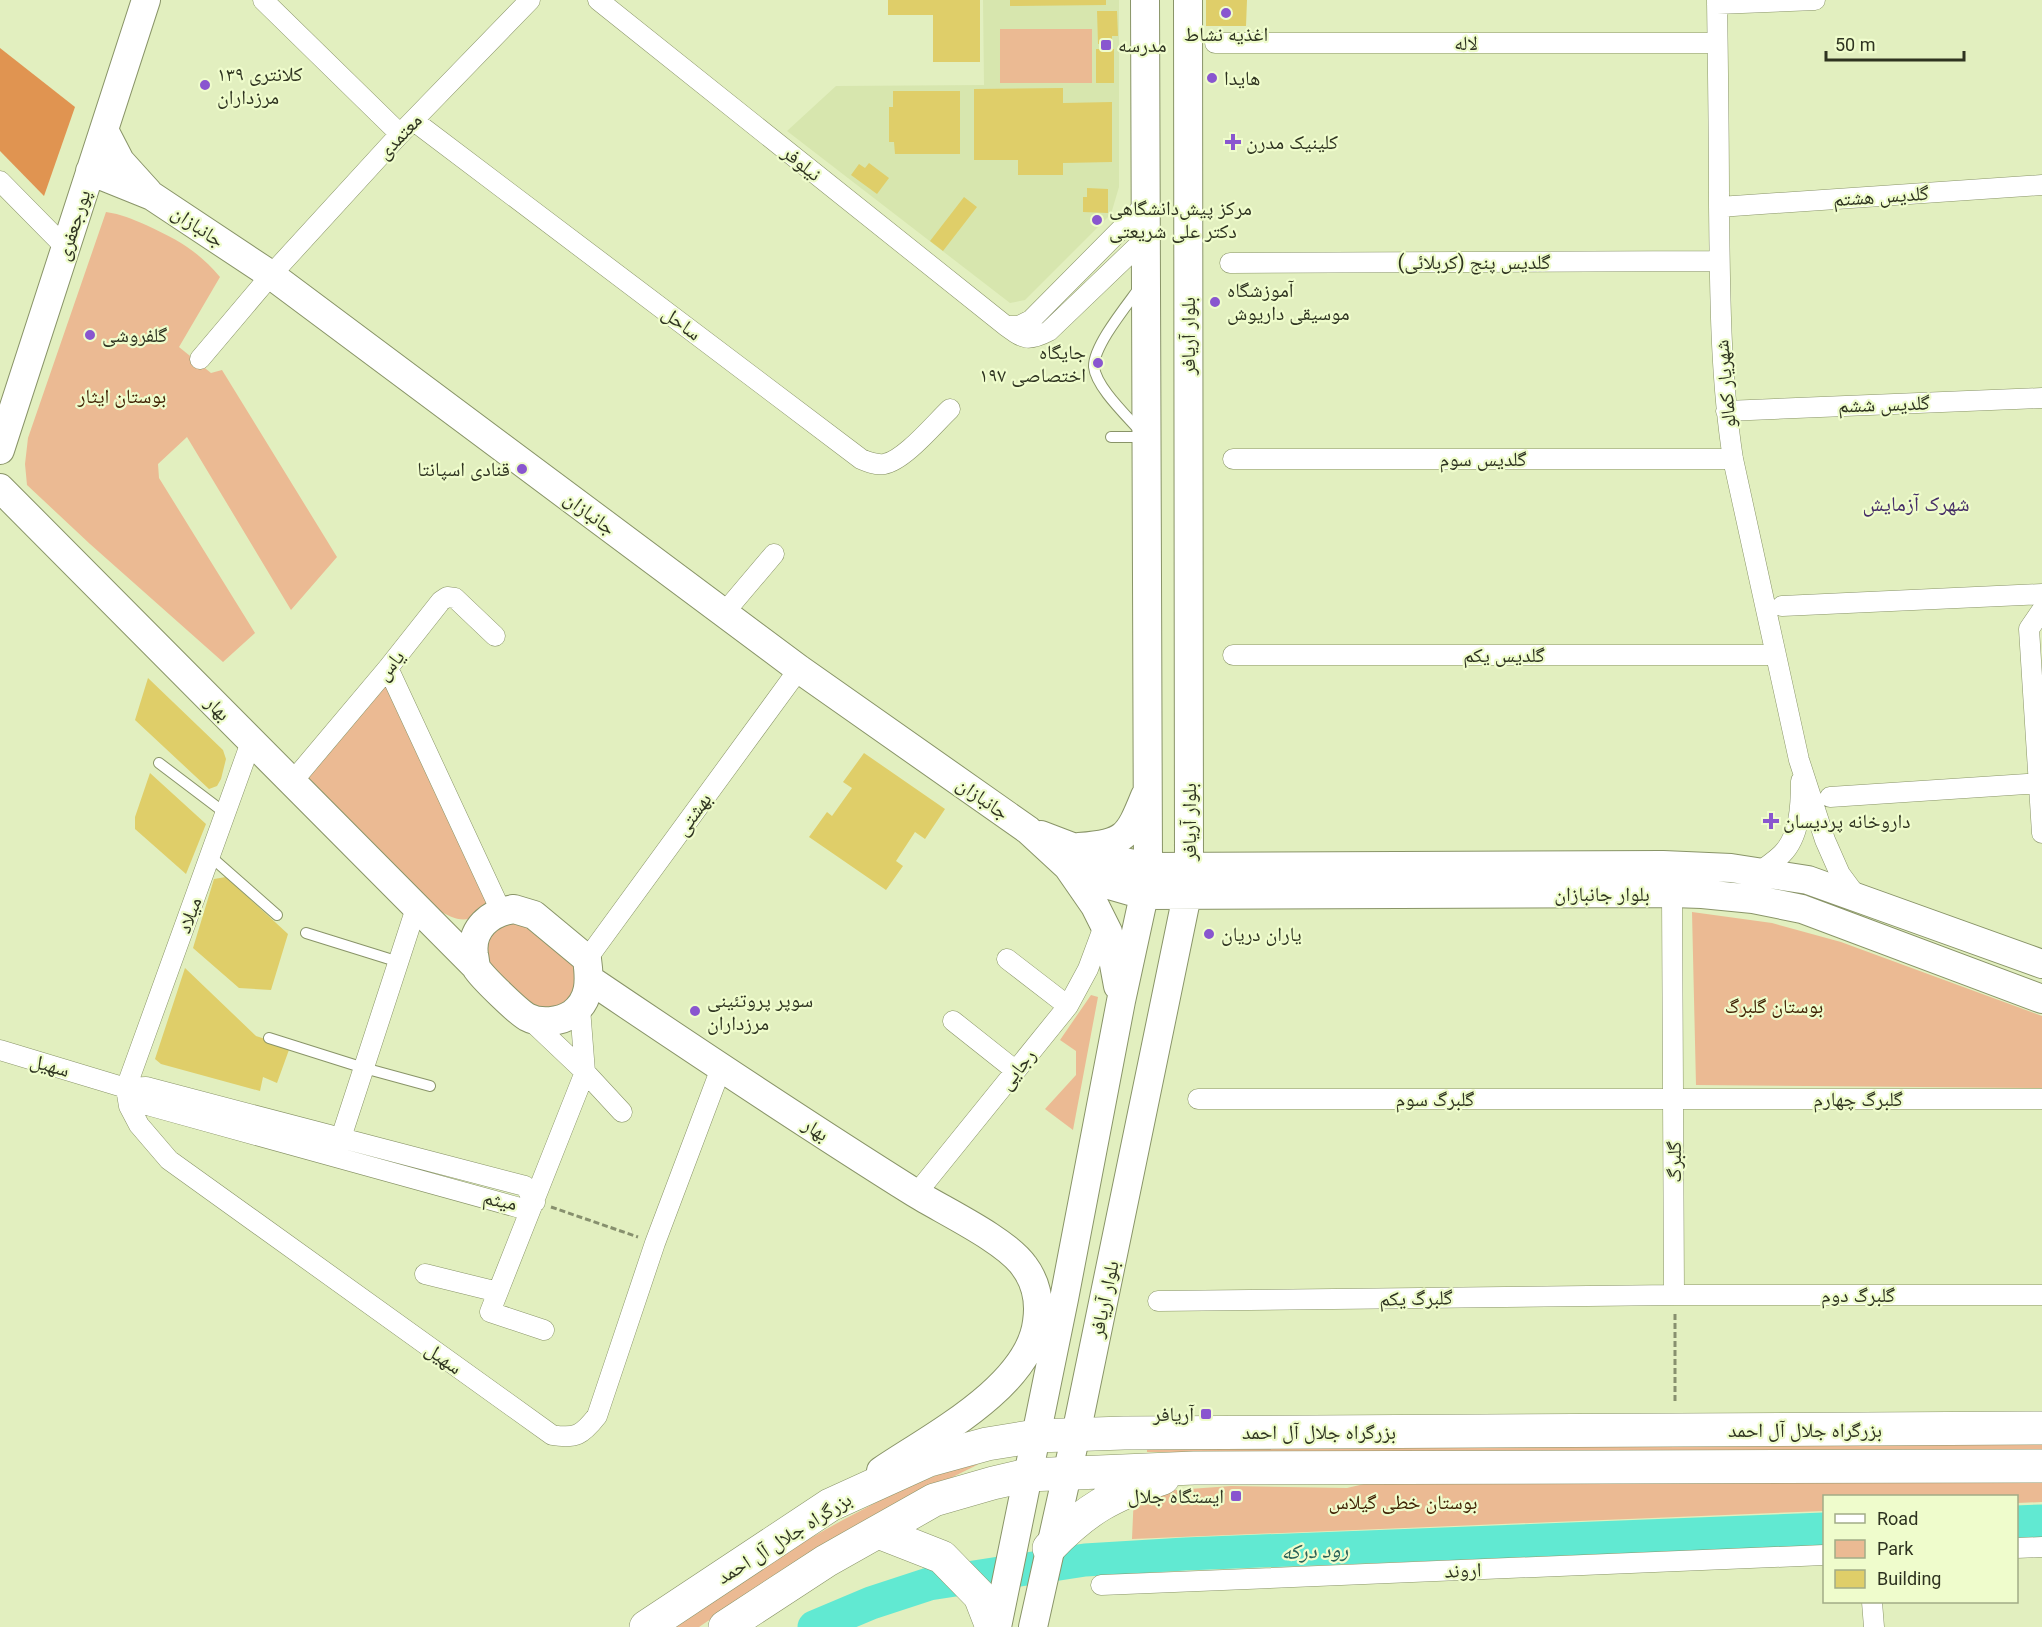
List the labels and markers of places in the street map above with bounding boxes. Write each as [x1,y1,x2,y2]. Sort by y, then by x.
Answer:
marker: اغذیه نشاط [1219,6,1233,20]
place label: اغذیه نشاط [1184,22,1268,46]
place label: مدرسه [1118,33,1167,57]
marker: مدرسه [1099,38,1113,52]
place label: کلانتری ۱۳۹ مرزداران [217,62,303,109]
place label: هایدا [1224,66,1260,90]
marker: هایدا [1205,71,1219,85]
marker: کلانتری ۱۳۹ مرزداران [198,78,212,92]
place label: کلینیک مدرن [1246,130,1338,154]
marker: کلینیک مدرن [1224,133,1242,151]
place label: مرکز پیش‌دانشگاهی دکتر علی شریعتی [1109,196,1252,243]
marker: مرکز پیش‌دانشگاهی دکتر علی شریعتی [1090,213,1104,227]
place label: آموزشگاه موسیقی داریوش [1227,278,1350,325]
marker: آموزشگاه موسیقی داریوش [1208,295,1222,309]
place label: گلفروشی [102,323,167,347]
marker: گلفروشی [83,328,97,342]
place label: جایگاه اختصاصی ۱۹۷ [979,340,1086,387]
marker: جایگاه اختصاصی ۱۹۷ [1091,356,1105,370]
place label: قنادی اسپانتا [417,457,510,481]
marker: قنادی اسپانتا [515,462,529,476]
place label: داروخانه پردیسان [1783,809,1911,833]
marker: داروخانه پردیسان [1764,814,1778,828]
place label: یاران دریان [1221,922,1302,946]
marker: یاران دریان [1202,927,1216,941]
place label: سوپر پروتئینی مرزداران [707,988,813,1035]
marker: سوپر پروتئینی مرزداران [688,1004,702,1018]
place label: آریافر [1152,1402,1195,1426]
marker: آریافر [1199,1407,1213,1421]
place label: ایستگاه جلال [1128,1484,1224,1508]
marker: ایستگاه جلال [1229,1489,1243,1503]

